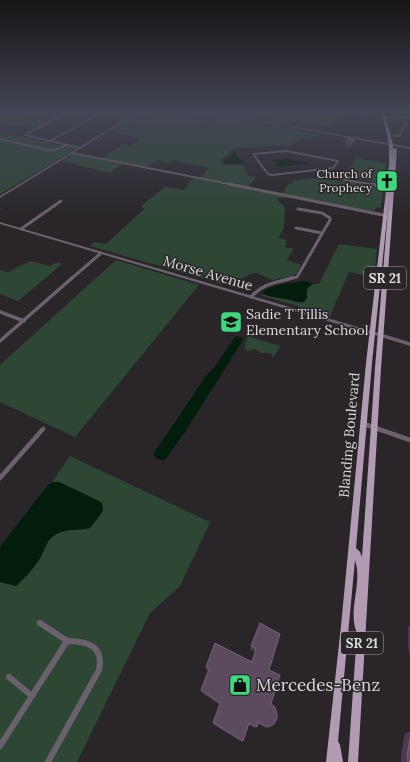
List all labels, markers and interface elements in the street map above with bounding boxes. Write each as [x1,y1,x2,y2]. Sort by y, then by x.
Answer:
place label: Church of Prophecy [316,166,373,195]
church icon: Church of Prophecy [374,168,400,194]
street label: Morse Avenue [161,252,255,294]
road number: SR 21 [364,267,406,289]
place label: Sadie T Tillis Elementary School [246,305,369,339]
school or university icon: Sadie T Tillis Elementary School [218,309,244,335]
street label: Blanding Boulevard [335,372,363,498]
road number: SR 21 [341,632,383,654]
shop icon: Mercedes-Benz [227,672,253,698]
place label: Mercedes-Benz [256,674,380,696]

